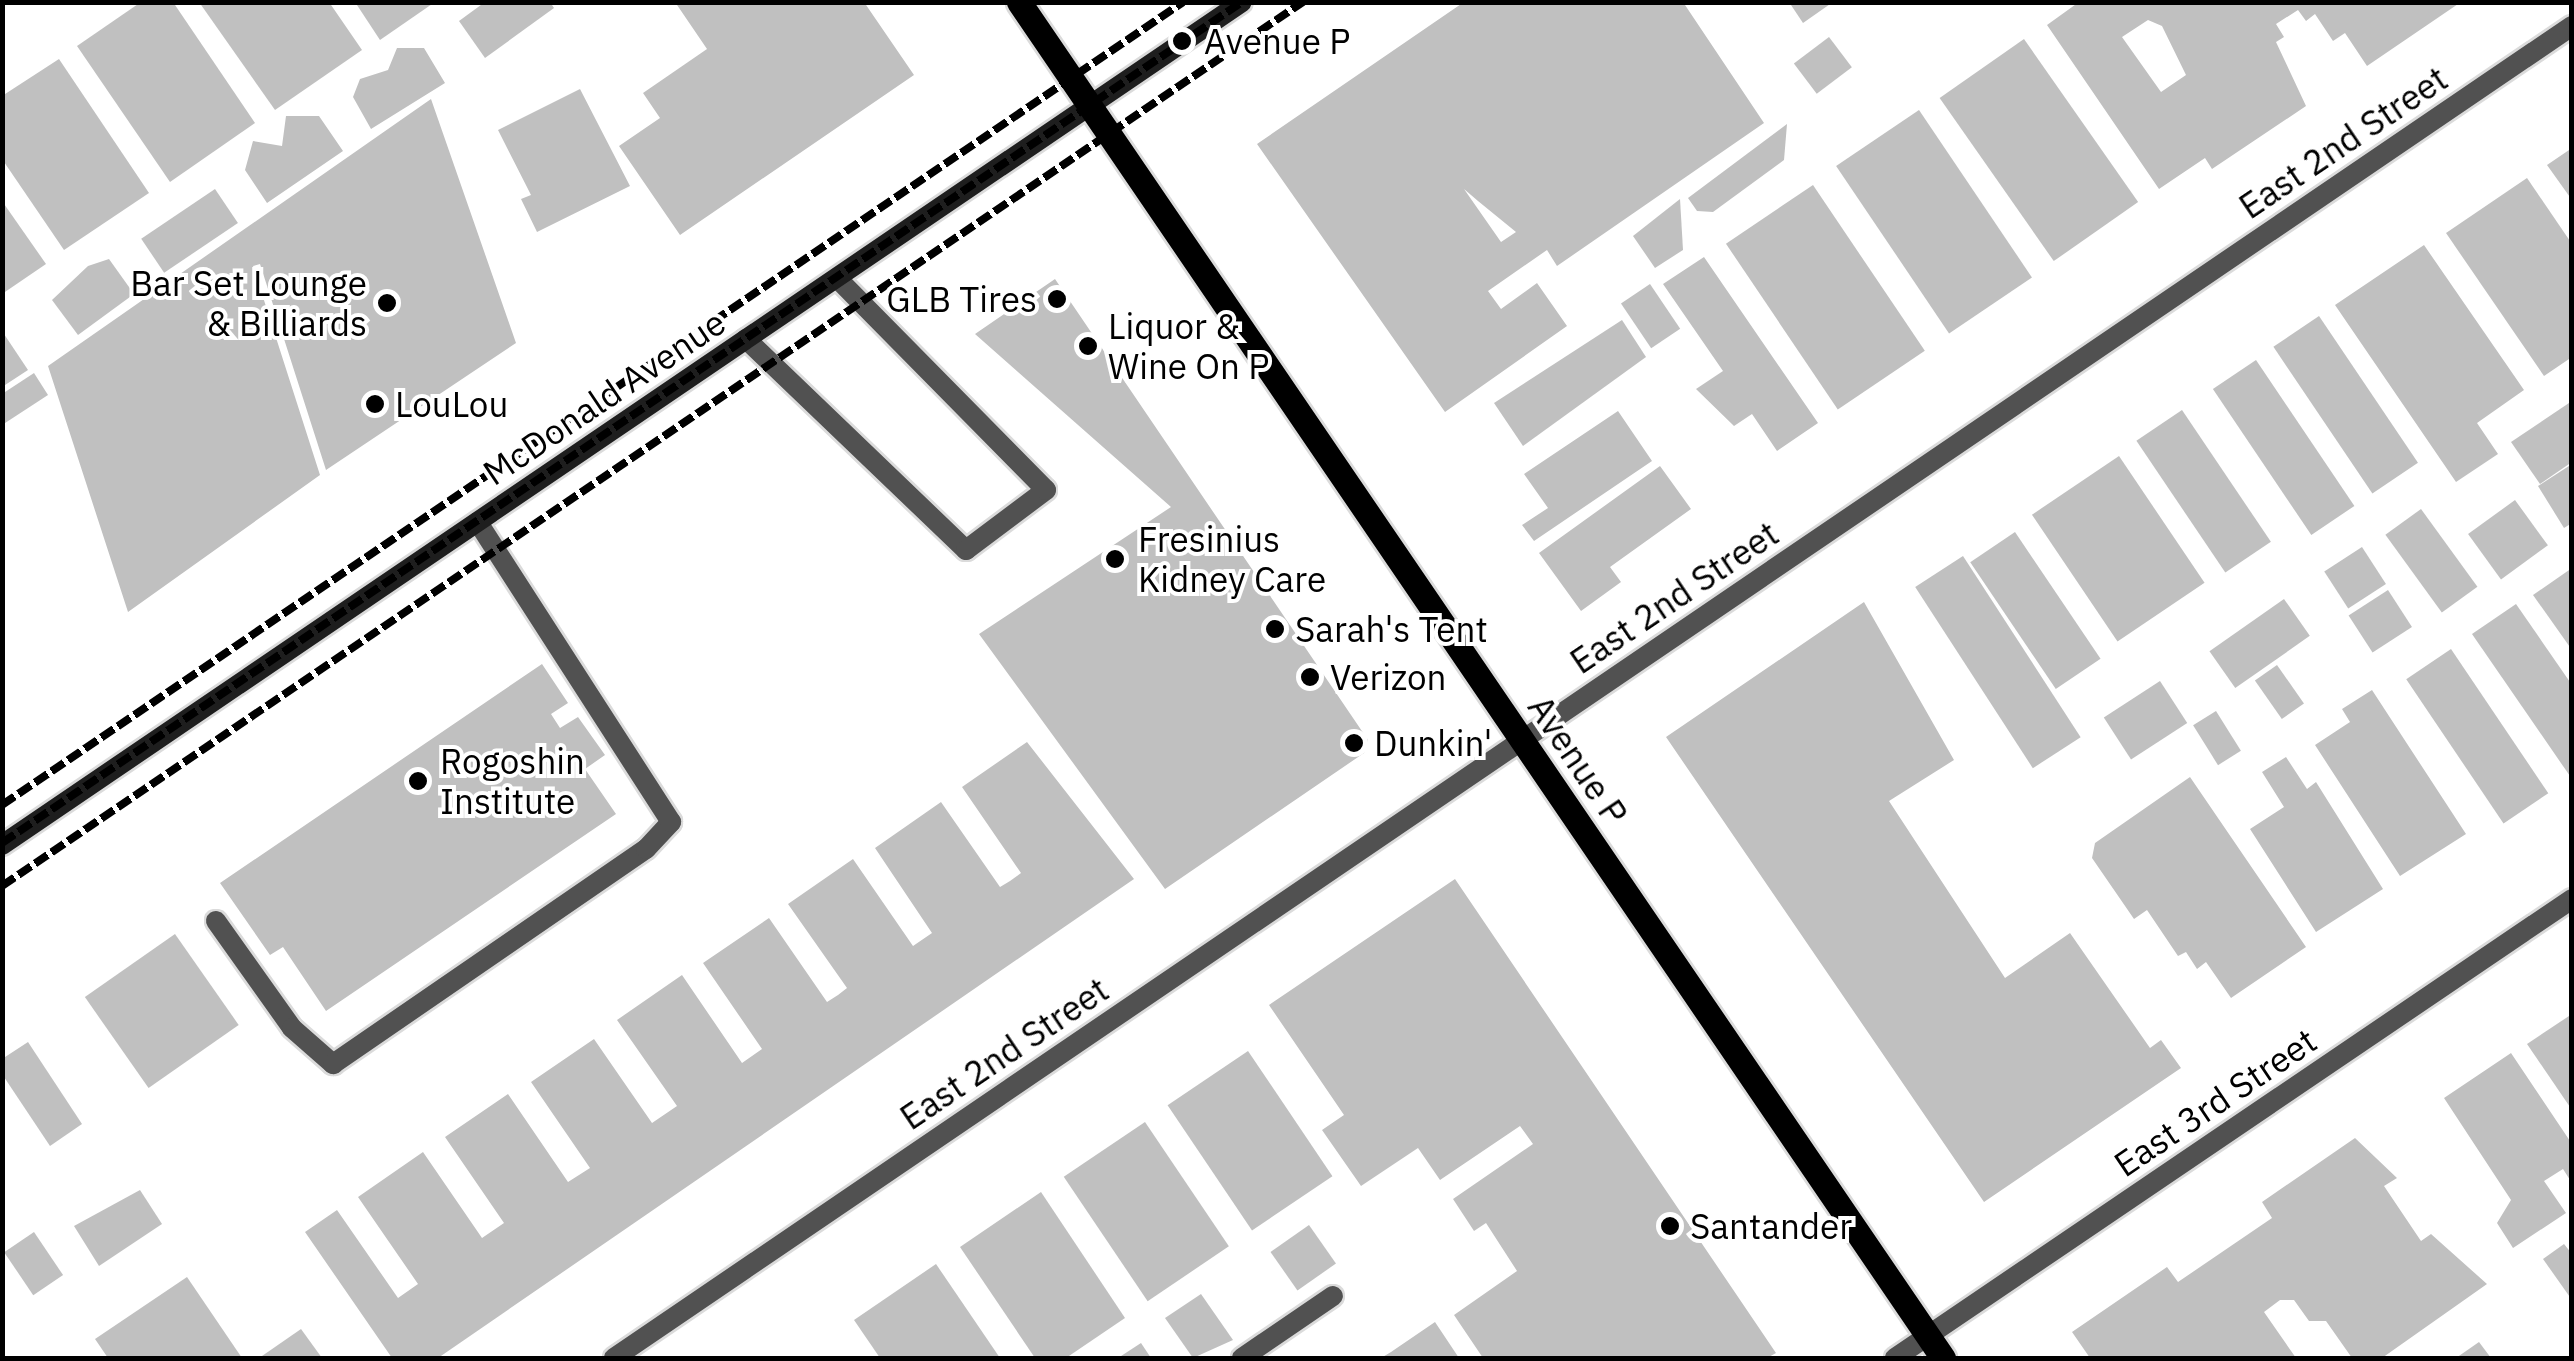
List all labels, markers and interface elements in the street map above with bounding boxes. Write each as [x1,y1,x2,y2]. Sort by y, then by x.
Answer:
place label: Avenue P [1204,20,1350,62]
marker: Avenue P [1169,28,1195,54]
street label: East 2nd Street [2231,57,2455,227]
place label: Bar Set Lounge & Billiards [130,262,367,344]
place label: GLB Tires [886,278,1037,320]
marker: GLB Tires [1046,288,1068,310]
marker: Bar Set Lounge & Billiards [376,292,398,314]
street label: McDonald Avenue [475,301,733,493]
place label: Liquor & Wine On P [1108,305,1269,387]
marker: Liquor & Wine On P [1077,335,1099,357]
place label: LouLou [395,383,508,425]
marker: LouLou [364,393,386,415]
street label: East 2nd Street [1562,512,1786,682]
place label: Fresinius Kidney Care [1138,518,1326,600]
marker: Fresinius Kidney Care [1102,546,1128,572]
place label: Sarah's Tent [1295,608,1488,650]
marker: Sarah's Tent [1264,618,1286,640]
place label: Verizon [1330,656,1446,698]
marker: Verizon [1299,666,1321,688]
street label: Avenue P [1520,688,1636,832]
place label: Dunkin' [1374,722,1492,764]
marker: Dunkin' [1343,732,1365,754]
place label: Rogoshin Institute [440,740,585,822]
marker: Rogoshin Institute [405,768,431,794]
street label: East 2nd Street [892,968,1116,1138]
street label: East 3rd Street [2106,1019,2324,1185]
place label: Santander [1690,1205,1852,1247]
marker: Santander [1659,1215,1681,1237]

